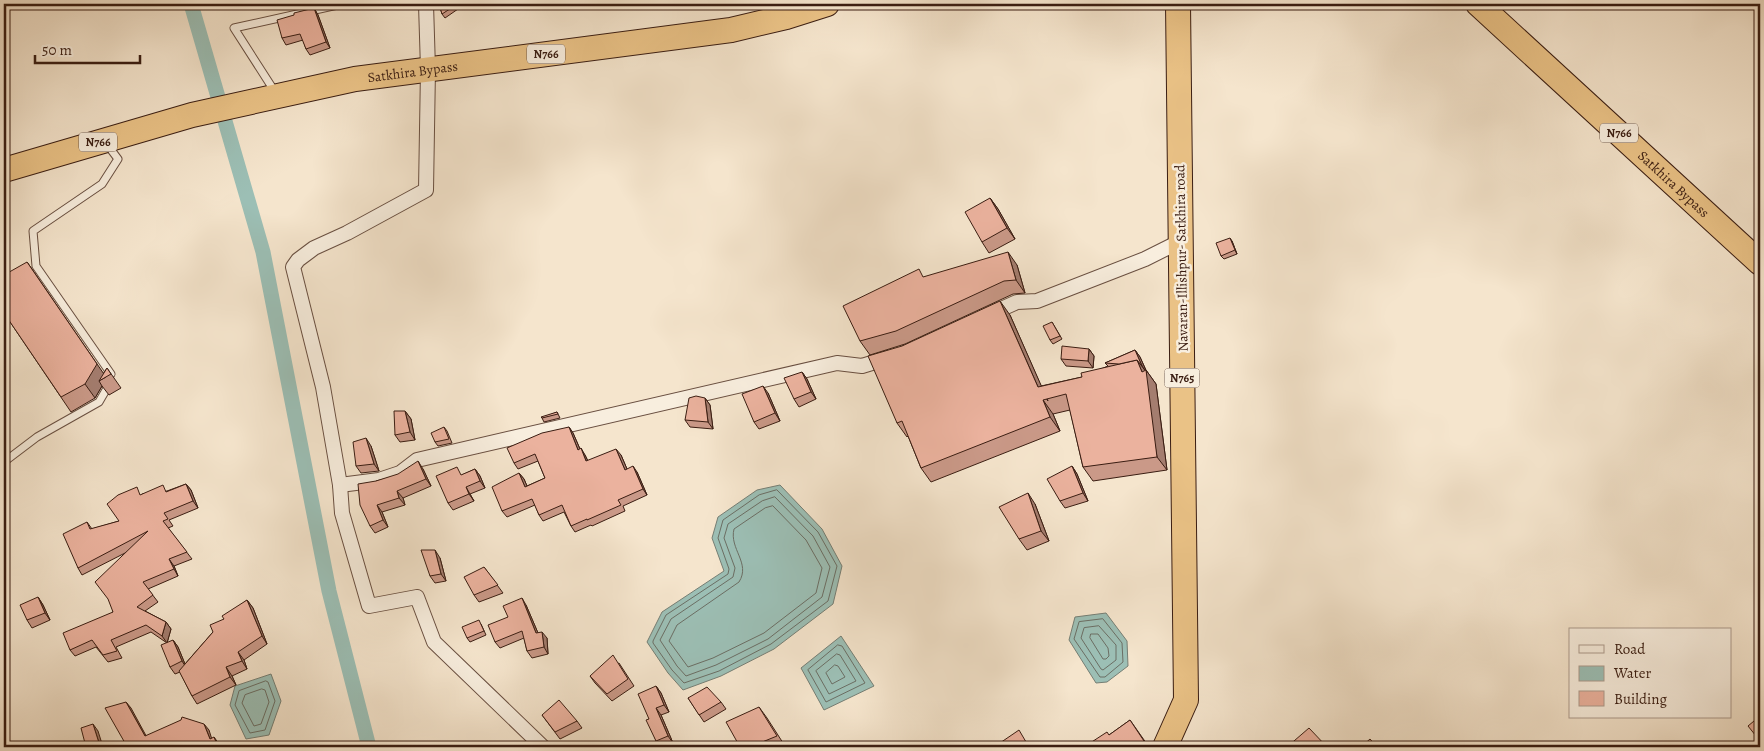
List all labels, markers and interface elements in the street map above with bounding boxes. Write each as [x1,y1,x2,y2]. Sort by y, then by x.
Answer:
scale bar [35,32,140,64]
text: 50 m [42,40,72,60]
road number: N766 [527,44,565,64]
street label: Satkhira Bypass [366,57,459,87]
road number: N766 [1600,124,1638,142]
road number: N766 [79,132,117,152]
street label: Satkhira Bypass [1634,147,1713,222]
street label: Navaran-Illishpur- Satkhira road [1170,164,1193,352]
road number: N765 [1164,368,1200,388]
legend [1569,628,1732,718]
text: Road [1614,639,1646,659]
text: Water [1613,663,1651,683]
text: Building [1614,689,1667,709]

